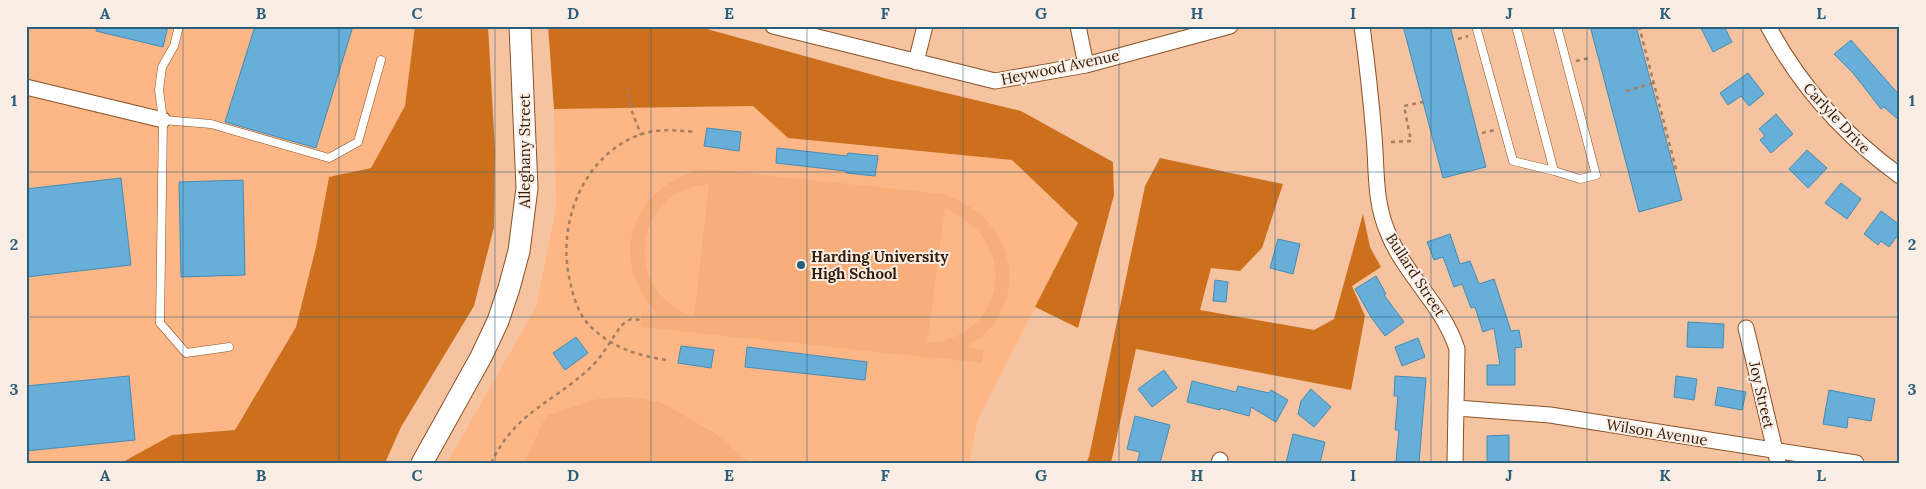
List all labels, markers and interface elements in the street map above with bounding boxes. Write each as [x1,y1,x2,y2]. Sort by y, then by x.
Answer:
text: A [100,3,111,23]
text: B [256,3,267,23]
text: C [411,3,423,23]
text: D [567,3,579,23]
text: E [724,3,734,23]
text: F [880,3,890,23]
text: G [1035,3,1047,23]
text: H [1191,3,1204,23]
text: I [1350,3,1356,23]
text: J [1505,3,1513,23]
text: K [1659,3,1671,23]
text: L [1816,3,1826,23]
street label: Heywood Avenue [999,45,1121,89]
street label: Carlyle Drive [1799,79,1875,157]
text: 1 [11,90,17,110]
text: 1 [1909,90,1915,110]
street label: Alleghany Street [515,94,534,209]
street label: Bullard Street [1382,230,1450,321]
text: 2 [10,234,18,254]
text: 2 [1908,234,1916,254]
place label: Harding University High School [811,247,949,283]
marker: Harding University High School [795,259,807,271]
street label: Joy Street [1745,358,1779,431]
text: 3 [10,379,19,399]
text: 3 [1908,379,1917,399]
street label: Wilson Avenue [1605,415,1709,449]
text: A [100,465,111,485]
text: B [256,465,267,485]
text: C [411,465,423,485]
text: D [567,465,579,485]
text: E [724,465,734,485]
text: F [880,465,890,485]
text: G [1035,465,1047,485]
text: H [1191,465,1204,485]
text: I [1350,465,1356,485]
text: J [1505,465,1513,485]
text: K [1659,465,1671,485]
text: L [1816,465,1826,485]

